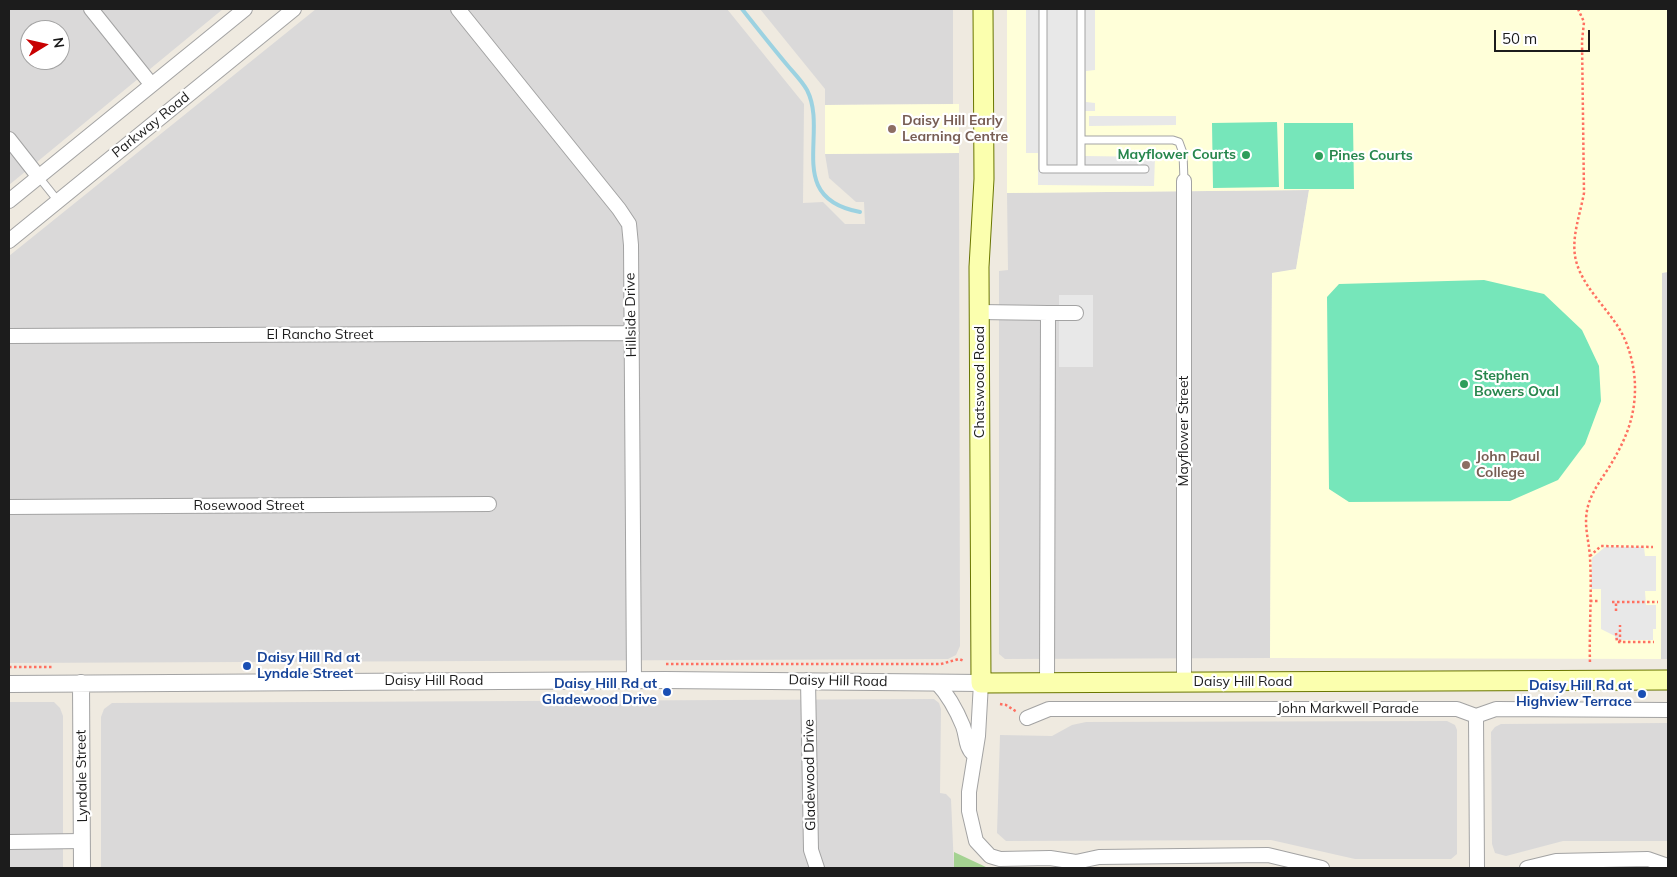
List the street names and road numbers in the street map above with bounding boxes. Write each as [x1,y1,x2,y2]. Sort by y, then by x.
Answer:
street label: Parkway Road [109,89,193,161]
street label: Hillside Drive [622,273,640,357]
street label: Chatswood Road [972,326,988,438]
street label: El Rancho Street [267,327,373,343]
street label: Mayflower Street [1176,376,1192,486]
street label: Rosewood Street [194,498,304,514]
street label: Daisy Hill Road [788,672,888,690]
street label: Daisy Hill Road [385,673,483,689]
street label: Daisy Hill Road [1194,674,1292,690]
street label: John Markwell Parade [1277,701,1419,717]
street label: Gladewood Drive [801,719,819,831]
street label: Lyndale Street [73,729,91,823]

